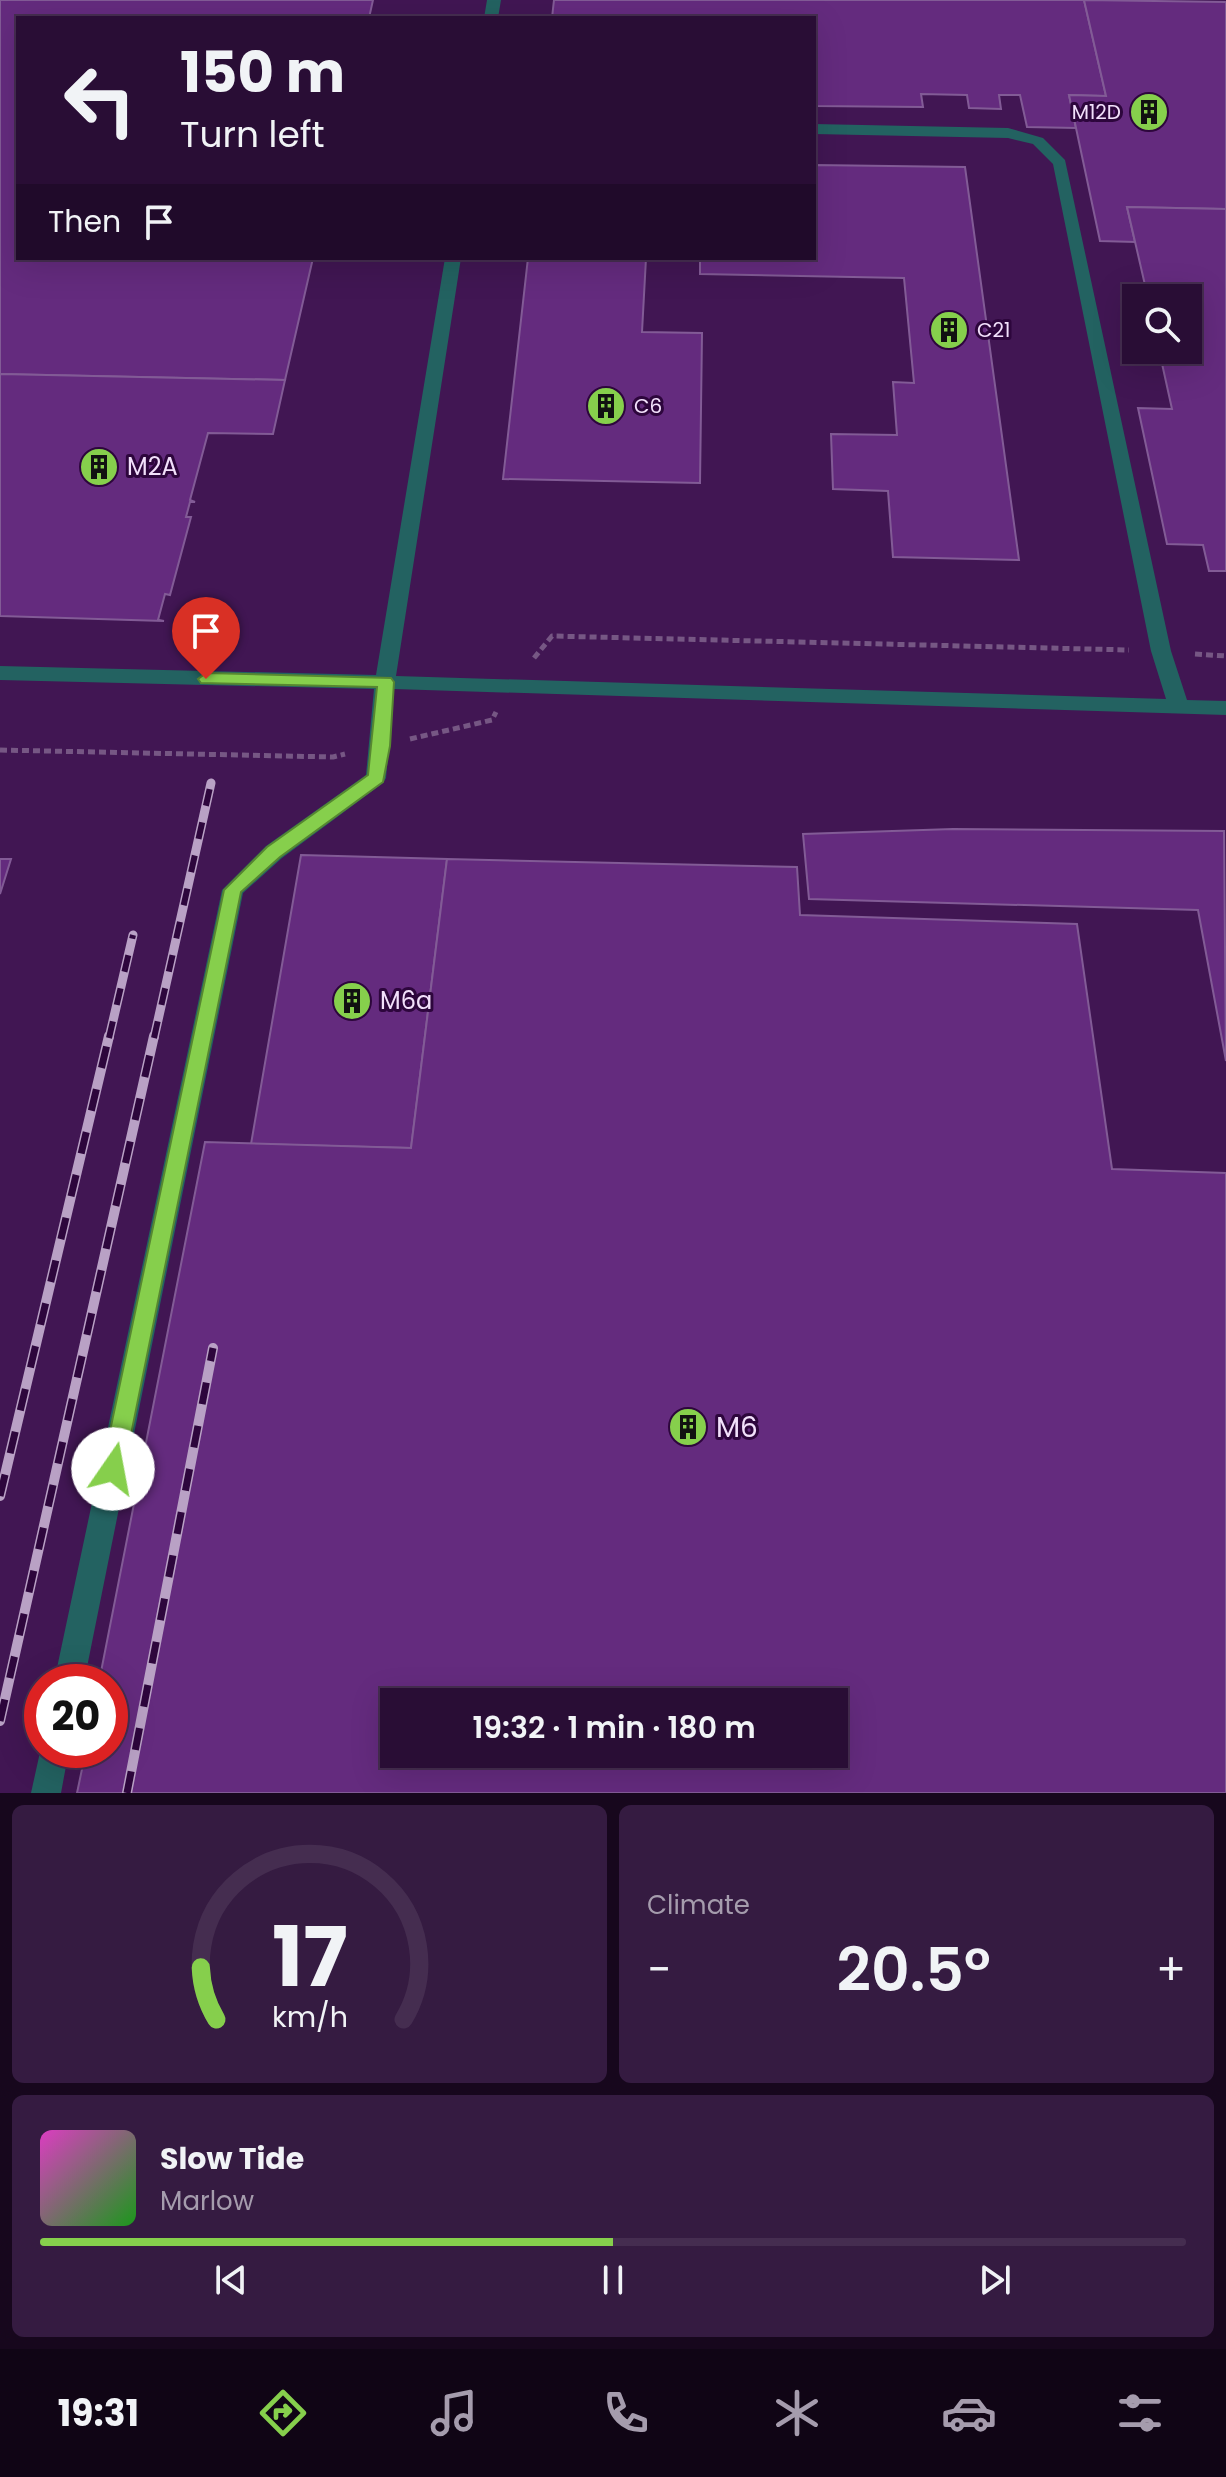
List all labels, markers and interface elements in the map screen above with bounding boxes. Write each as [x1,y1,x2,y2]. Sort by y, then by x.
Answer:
text: 150 m [180,33,345,112]
icon: left [48,48,152,152]
building icon: M12D [1128,91,1170,133]
place label: M12D [1072,98,1121,126]
text: Turn left [180,109,325,160]
text: Then [48,200,121,243]
icon: arrive [137,200,181,244]
map controls [1122,284,1202,364]
button: search [1122,284,1202,364]
building icon: C21 [928,309,970,351]
place label: C21 [977,316,1010,344]
building icon: C6 [585,385,627,427]
place label: C6 [634,392,662,420]
building icon: M2A [78,446,120,488]
place label: M2A [127,450,178,483]
pin [172,597,240,679]
icon: arrive [184,609,228,653]
building icon: M6a [331,980,373,1022]
place label: M6a [380,984,432,1017]
building icon: M6 [667,1406,709,1448]
place label: M6 [716,1408,758,1447]
position arrow [71,1427,155,1511]
speed limit sign: 20 [24,1664,128,1768]
text: 19:32 · 1 min · 180 m [472,1706,756,1749]
text: Climate [647,1887,750,1923]
text: 17 [272,1899,347,2015]
text: 20.5° [837,1928,991,2012]
text: − [647,1939,671,2000]
text: + [1156,1939,1186,2000]
text: km/h [271,1997,348,2037]
text: Slow Tide [160,2137,304,2180]
text: Marlow [160,2183,254,2219]
icon: previous [209,2258,253,2302]
icon: pause [591,2258,635,2302]
icon: next [973,2258,1017,2302]
icon: directions [255,2385,311,2441]
icon: music [426,2385,482,2441]
icon: phone [598,2385,654,2441]
icon: climate [769,2385,825,2441]
icon: car [941,2385,997,2441]
icon: filters [1112,2385,1168,2441]
text: 19:31 [58,2388,139,2439]

